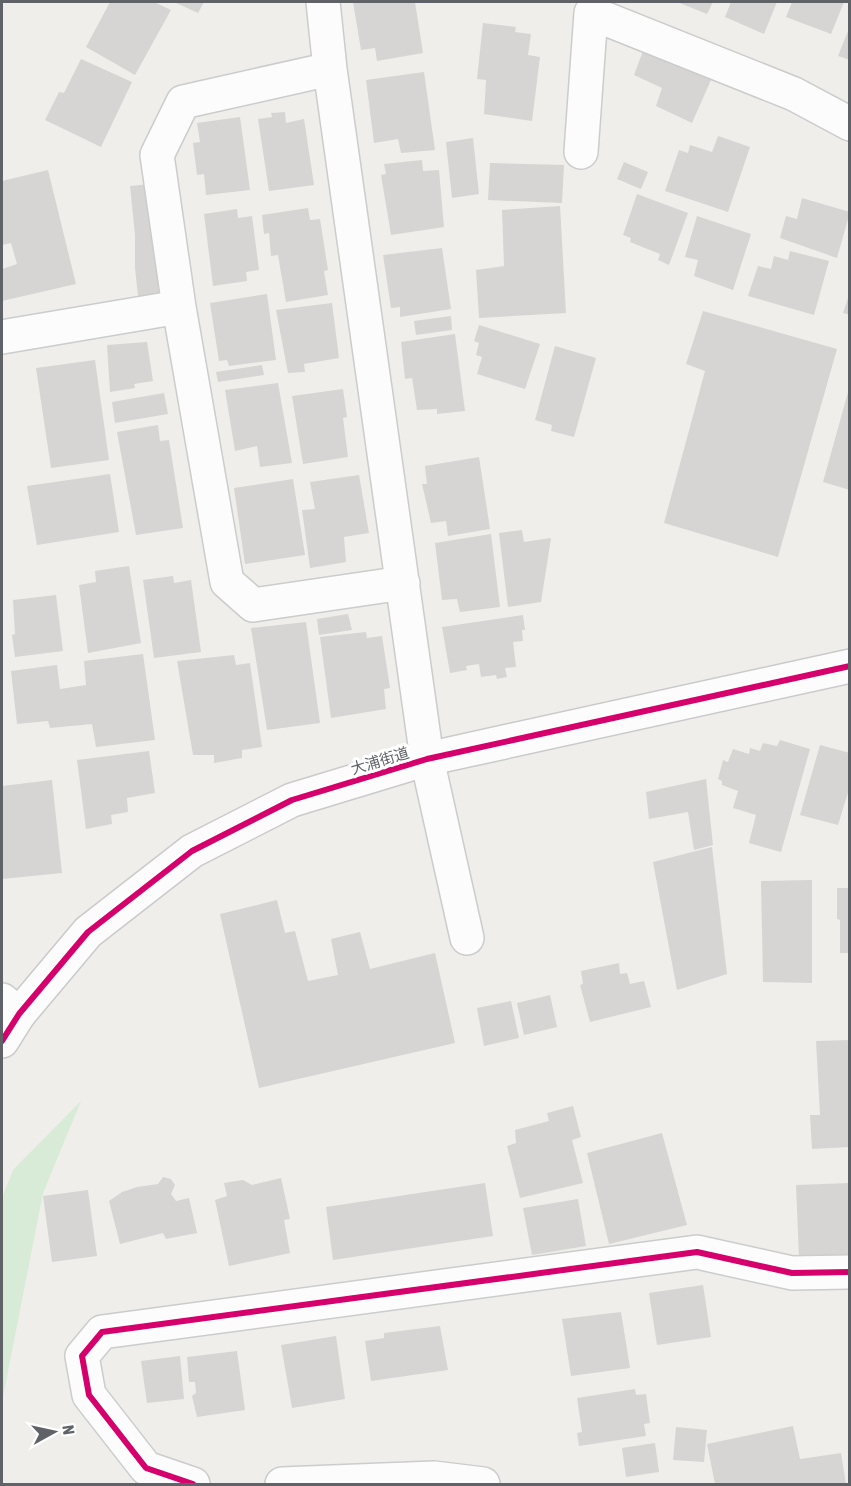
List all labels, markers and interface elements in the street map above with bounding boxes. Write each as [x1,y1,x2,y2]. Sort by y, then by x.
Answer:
street label: 大浦街道 [349,744,411,777]
north arrow [24,1402,84,1462]
text: N [59,1424,78,1436]

